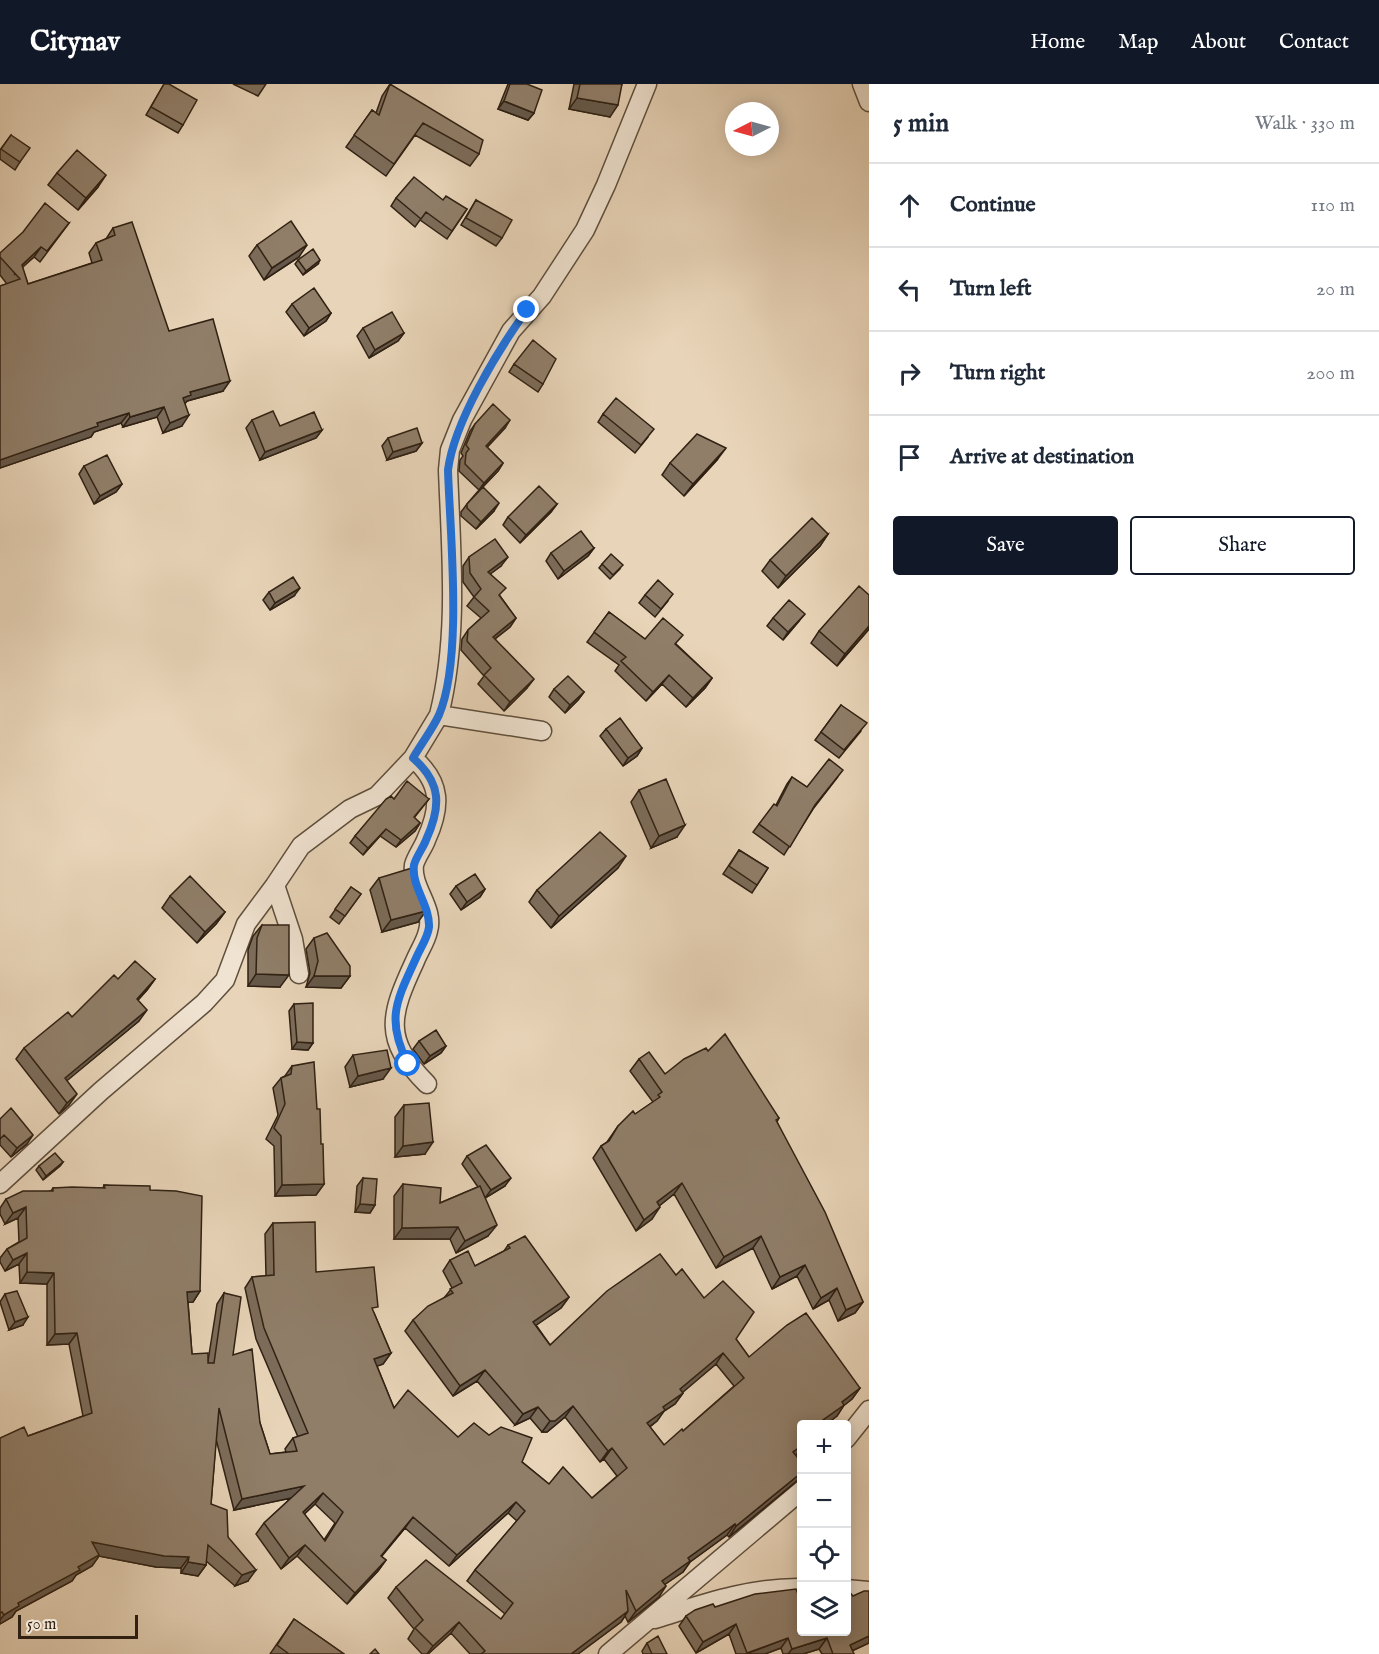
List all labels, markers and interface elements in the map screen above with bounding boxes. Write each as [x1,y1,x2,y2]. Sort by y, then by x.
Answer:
text: Citynav [30,25,120,60]
text: Home [1030,29,1085,56]
text: Map [1118,29,1158,56]
text: About [1191,29,1246,56]
text: Contact [1279,29,1349,56]
north arrow [725,102,779,156]
text: 5 min [893,107,949,140]
text: Walk · 330 m [1255,111,1355,136]
icon: ahead [893,189,926,222]
text: Continue [950,191,1036,219]
text: 110 m [1311,193,1355,218]
icon: left [893,273,926,306]
text: Turn left [950,275,1032,303]
text: 20 m [1316,277,1355,302]
route end [513,296,539,322]
icon: right [893,357,926,390]
text: Turn right [950,359,1045,387]
text: 200 m [1306,361,1355,386]
icon: arrive [893,441,926,474]
text: Arrive at destination [950,443,1134,471]
button: Save [893,516,1118,575]
button: Share [1130,516,1355,575]
route start [394,1050,420,1076]
map controls [797,1420,851,1636]
button: + [797,1420,851,1474]
button: − [797,1474,851,1528]
button: locate [797,1528,851,1582]
button: layers [797,1582,851,1636]
scale bar [18,1612,138,1640]
text: 50 m [27,1615,56,1635]

